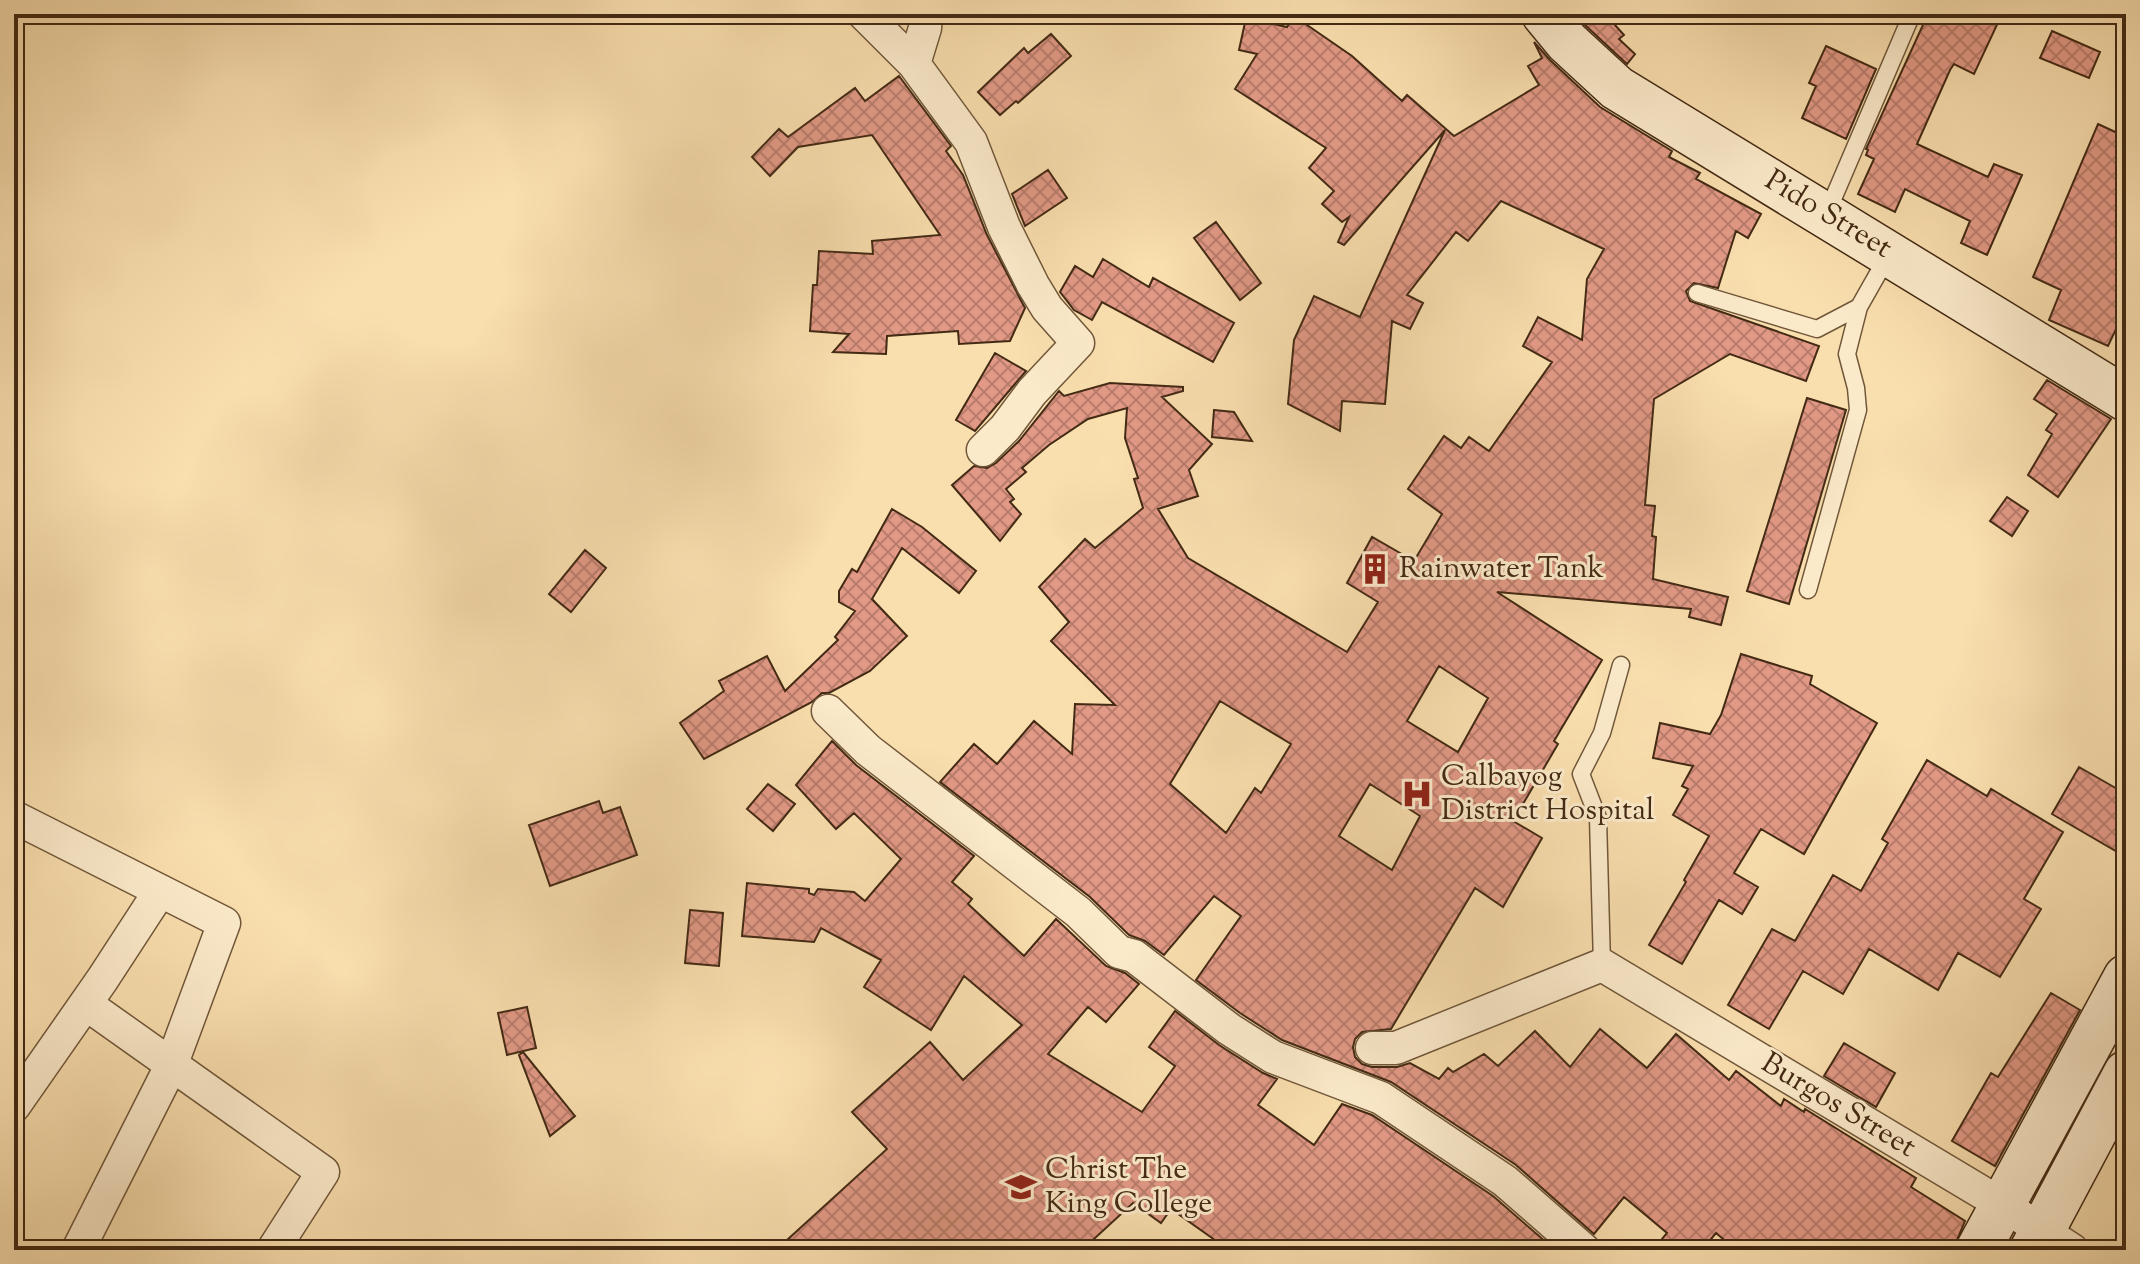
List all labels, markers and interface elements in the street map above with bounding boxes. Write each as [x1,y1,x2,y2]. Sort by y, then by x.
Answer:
street label: Pido Street [1756,160,1900,270]
place label: Rainwater Tank [1399,548,1604,591]
building icon: Rainwater Tank [1358,552,1392,586]
place label: Calbayog District Hospital [1441,756,1654,833]
hospital icon: Calbayog District Hospital [1400,777,1434,811]
street label: Burgos Street [1752,1043,1924,1169]
place label: Christ The King College [1045,1149,1212,1226]
school or university icon: Christ The King College [1004,1170,1038,1204]

